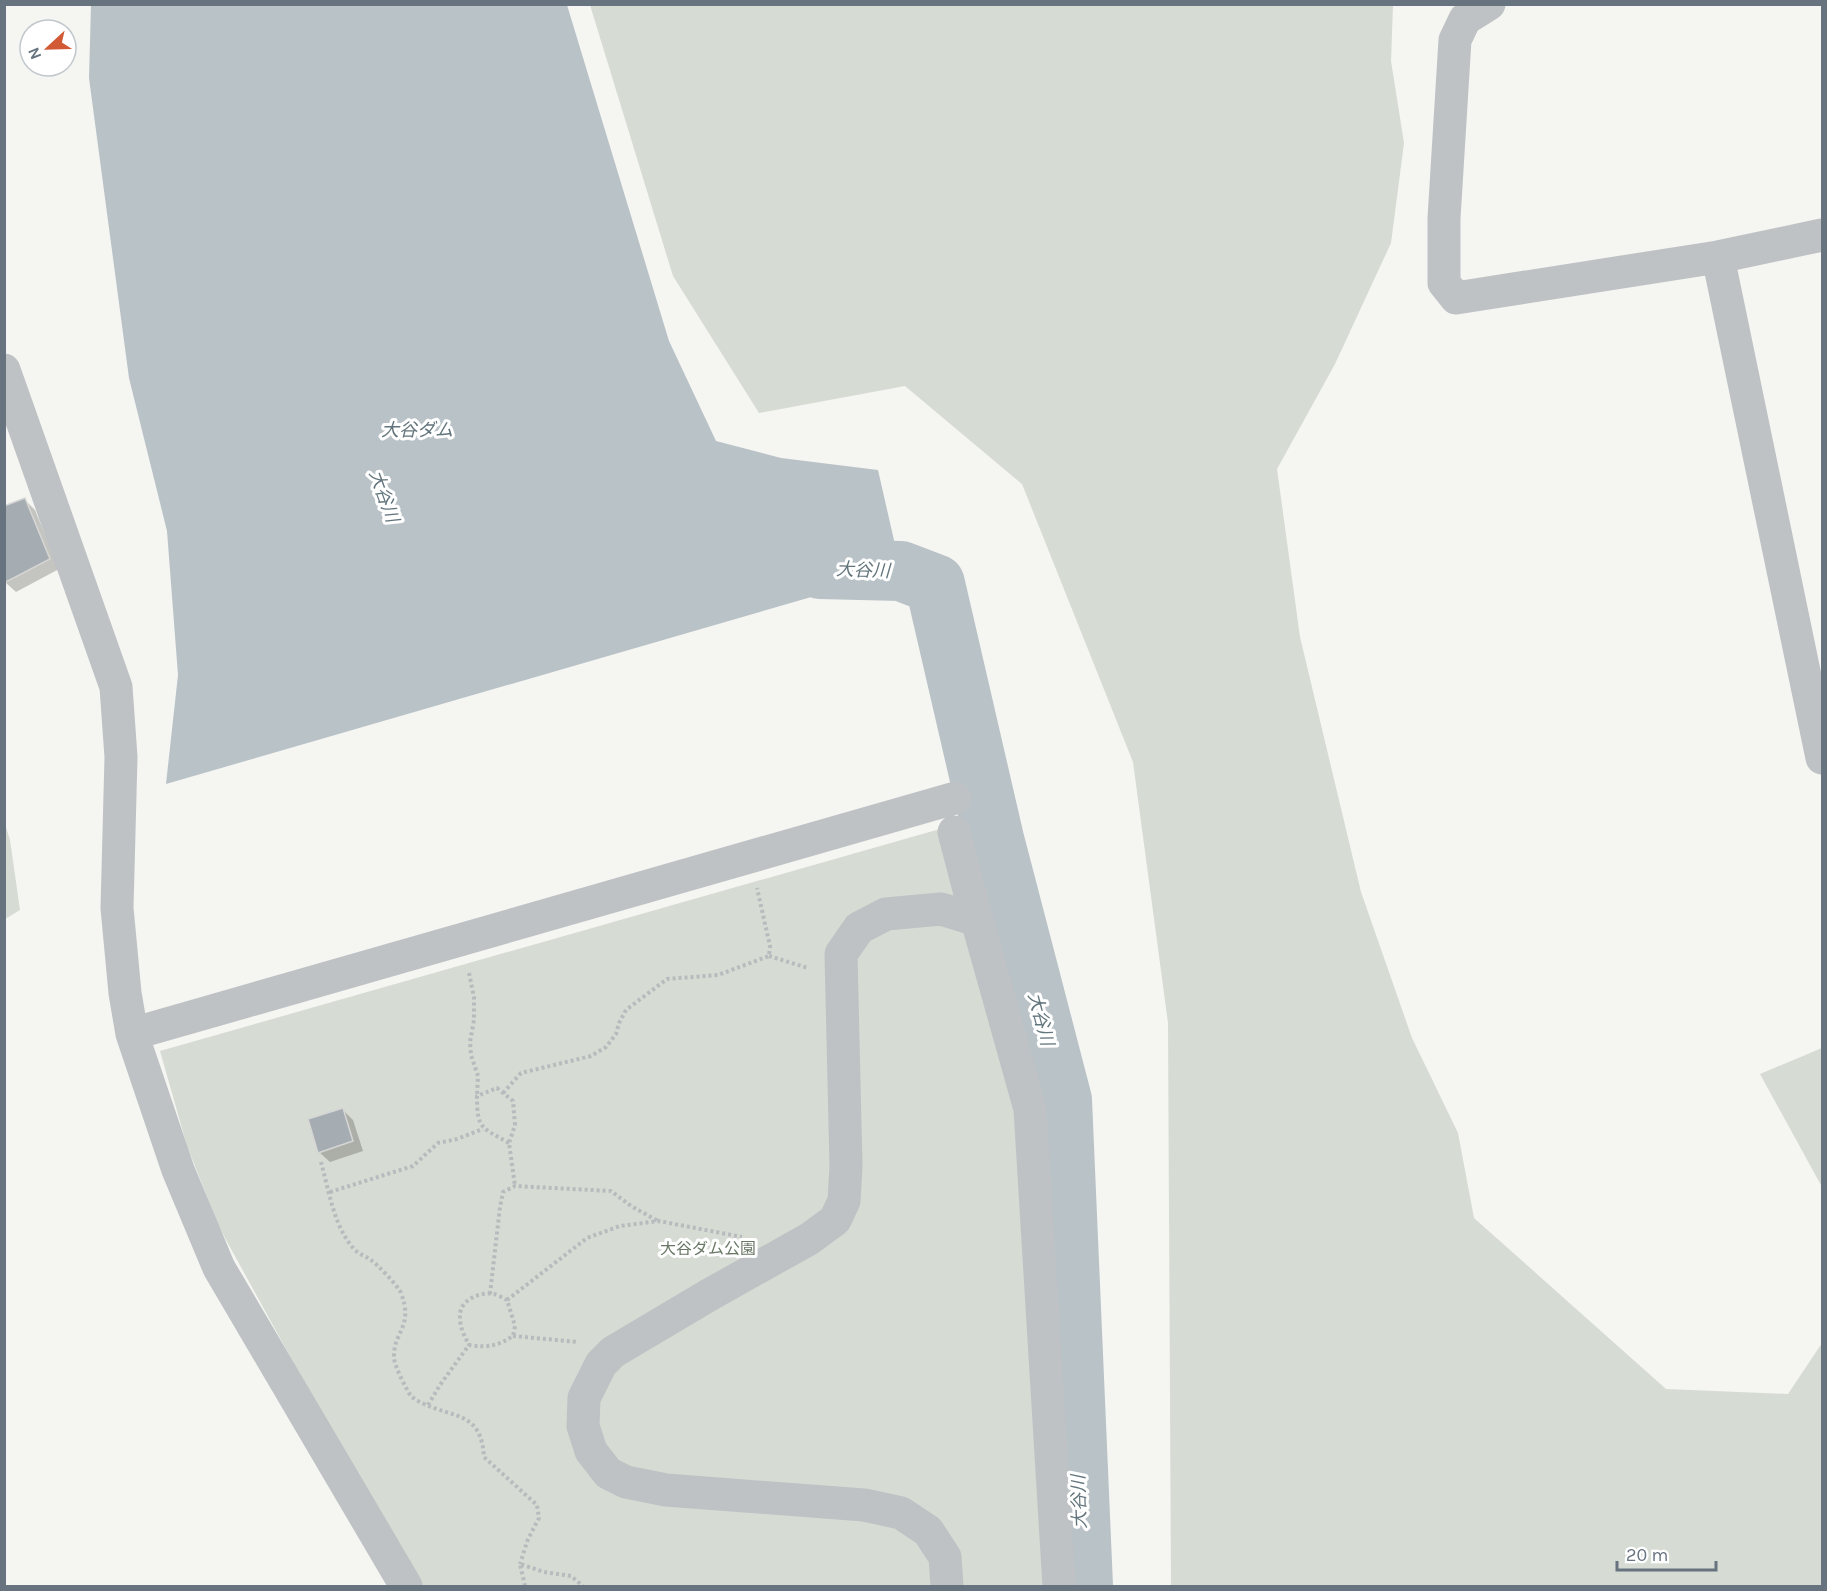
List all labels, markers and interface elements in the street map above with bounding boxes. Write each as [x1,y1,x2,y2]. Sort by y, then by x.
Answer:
north arrow [18,18,78,78]
text: N [24,45,46,62]
water label: 大谷ダム [381,419,453,441]
water label: 大谷川 [364,467,404,527]
water label: 大谷川 [836,558,892,582]
water label: 大谷川 [1023,990,1059,1050]
park label: 大谷ダム公園 [660,1239,756,1258]
water label: 大谷川 [1067,1473,1091,1529]
scale bar [1617,1534,1716,1572]
text: 20 m [1626,1544,1668,1566]

